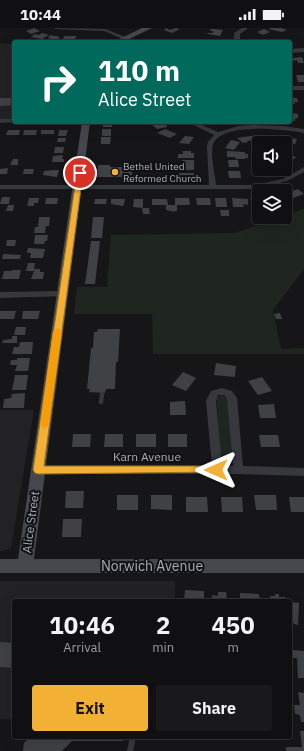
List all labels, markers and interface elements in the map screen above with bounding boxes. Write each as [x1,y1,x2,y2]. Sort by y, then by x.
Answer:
text: 10:44 [20,5,61,24]
text: 110 m [98,52,180,89]
icon: right [32,56,84,108]
text: Alice Street [98,88,191,111]
map controls [252,136,292,224]
button: sound [252,136,292,176]
pin [63,156,97,190]
place label: Bethel United Reformed Church [123,160,202,185]
icon: arrive [69,162,91,184]
marker: Bethel United Reformed Church [110,167,120,177]
button: layers [252,184,292,224]
street label: Karn Avenue [113,449,181,464]
position arrow [195,449,237,491]
street label: Alice Street [19,490,42,554]
street label: Norwich Avenue [101,557,203,575]
text: 10:46 [49,609,115,641]
text: 2 [156,609,170,641]
text: 450 [211,609,255,641]
text: Arrival [63,639,101,656]
text: min [152,639,174,656]
text: m [227,639,239,656]
button: Exit [32,685,148,731]
button: Share [156,685,272,731]

